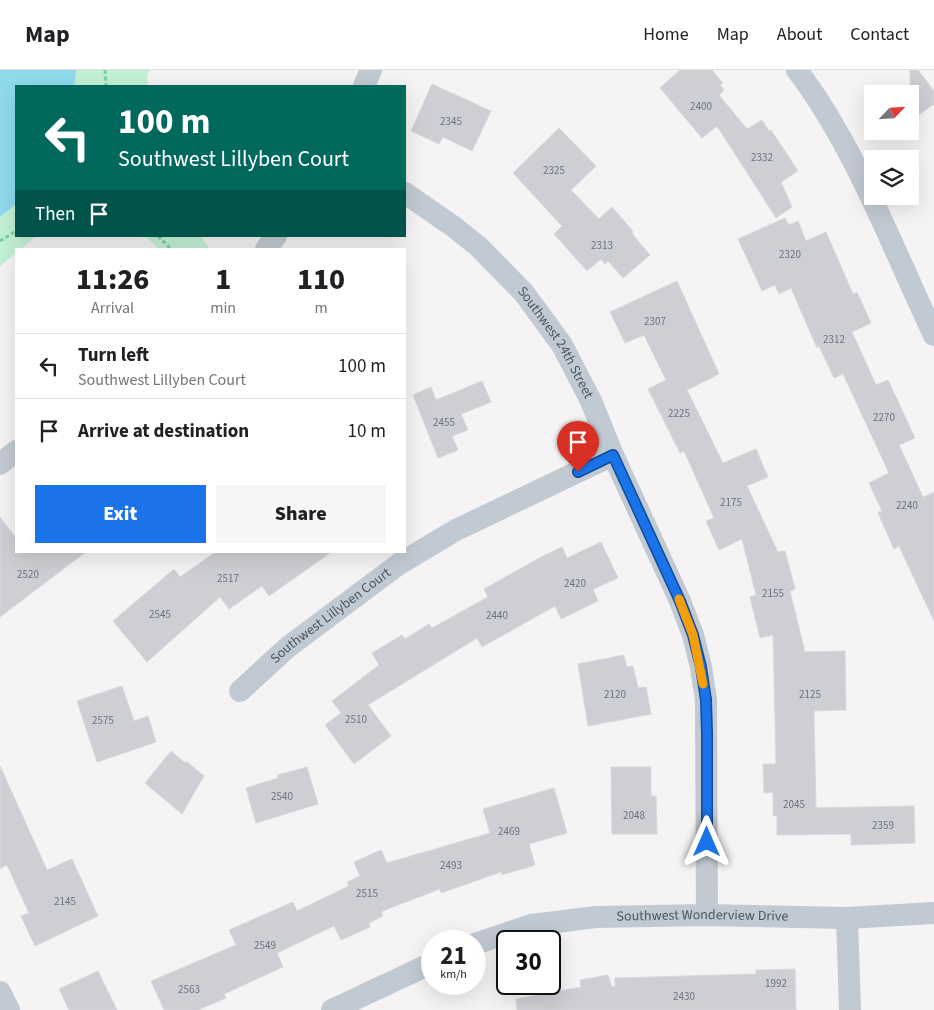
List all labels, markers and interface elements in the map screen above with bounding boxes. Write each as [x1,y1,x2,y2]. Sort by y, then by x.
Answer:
text: Map [25,17,70,52]
text: Home [643,22,689,47]
text: Map [717,22,749,47]
text: About [777,22,822,47]
text: Contact [850,22,909,47]
north arrow [864,85,919,140]
map controls [864,85,919,205]
text: 100 m [118,97,210,147]
house number: 2400 [690,99,712,114]
icon: left [35,105,100,170]
house number: 2345 [440,114,462,129]
text: Southwest Lillyben Court [118,143,349,175]
house number: 2332 [751,150,773,165]
button: layers [864,150,919,205]
house number: 2325 [543,163,565,178]
icon: arrive [85,200,113,228]
text: Then [35,201,75,228]
house number: 2313 [591,238,613,253]
house number: 2320 [779,247,801,262]
text: 11:26 [76,258,149,301]
text: 1 [215,258,231,301]
text: 110 [297,258,345,301]
street label: Southwest 24th Street [513,282,598,402]
text: Arrival [91,297,134,319]
text: min [210,297,236,319]
text: m [314,297,328,319]
house number: 2307 [644,314,666,329]
house number: 2312 [823,332,845,347]
text: Turn left [78,342,149,369]
icon: left [35,352,63,380]
text: 100 m [338,353,386,380]
text: Southwest Lillyben Court [78,369,246,391]
house number: 2225 [668,406,690,421]
house number: 2270 [873,410,895,425]
house number: 2455 [433,415,455,430]
icon: arrive [35,417,63,445]
text: Arrive at destination [78,418,249,445]
text: 10 m [348,418,386,445]
pin [557,421,599,472]
icon: arrive [564,428,592,456]
button: Exit [35,485,206,543]
button: Share [216,485,386,543]
house number: 2175 [720,495,742,510]
house number: 2240 [896,498,918,513]
street label: Southwest Lillyben Court [266,563,395,668]
house number: 2520 [17,567,39,582]
house number: 2517 [217,571,239,586]
house number: 2420 [564,576,586,591]
house number: 2155 [762,586,784,601]
house number: 2545 [149,607,171,622]
house number: 2440 [486,608,508,623]
house number: 2120 [604,687,626,702]
house number: 2125 [799,687,821,702]
house number: 2510 [345,712,367,727]
house number: 2575 [92,713,114,728]
house number: 2540 [271,789,293,804]
house number: 2045 [783,797,805,812]
house number: 2048 [623,808,645,823]
position arrow [680,815,732,867]
house number: 2359 [872,818,894,833]
house number: 2469 [498,824,520,839]
house number: 2493 [440,858,462,873]
house number: 2515 [356,886,378,901]
house number: 2145 [54,894,76,909]
street label: Southwest Wonderview Drive [616,905,788,927]
speed limit sign: 30 [496,930,561,995]
house number: 2549 [254,938,276,953]
text: 21 [440,938,467,974]
text: km/h [440,966,467,983]
house number: 1992 [765,976,787,991]
house number: 2563 [178,982,200,997]
house number: 2430 [673,989,695,1004]

